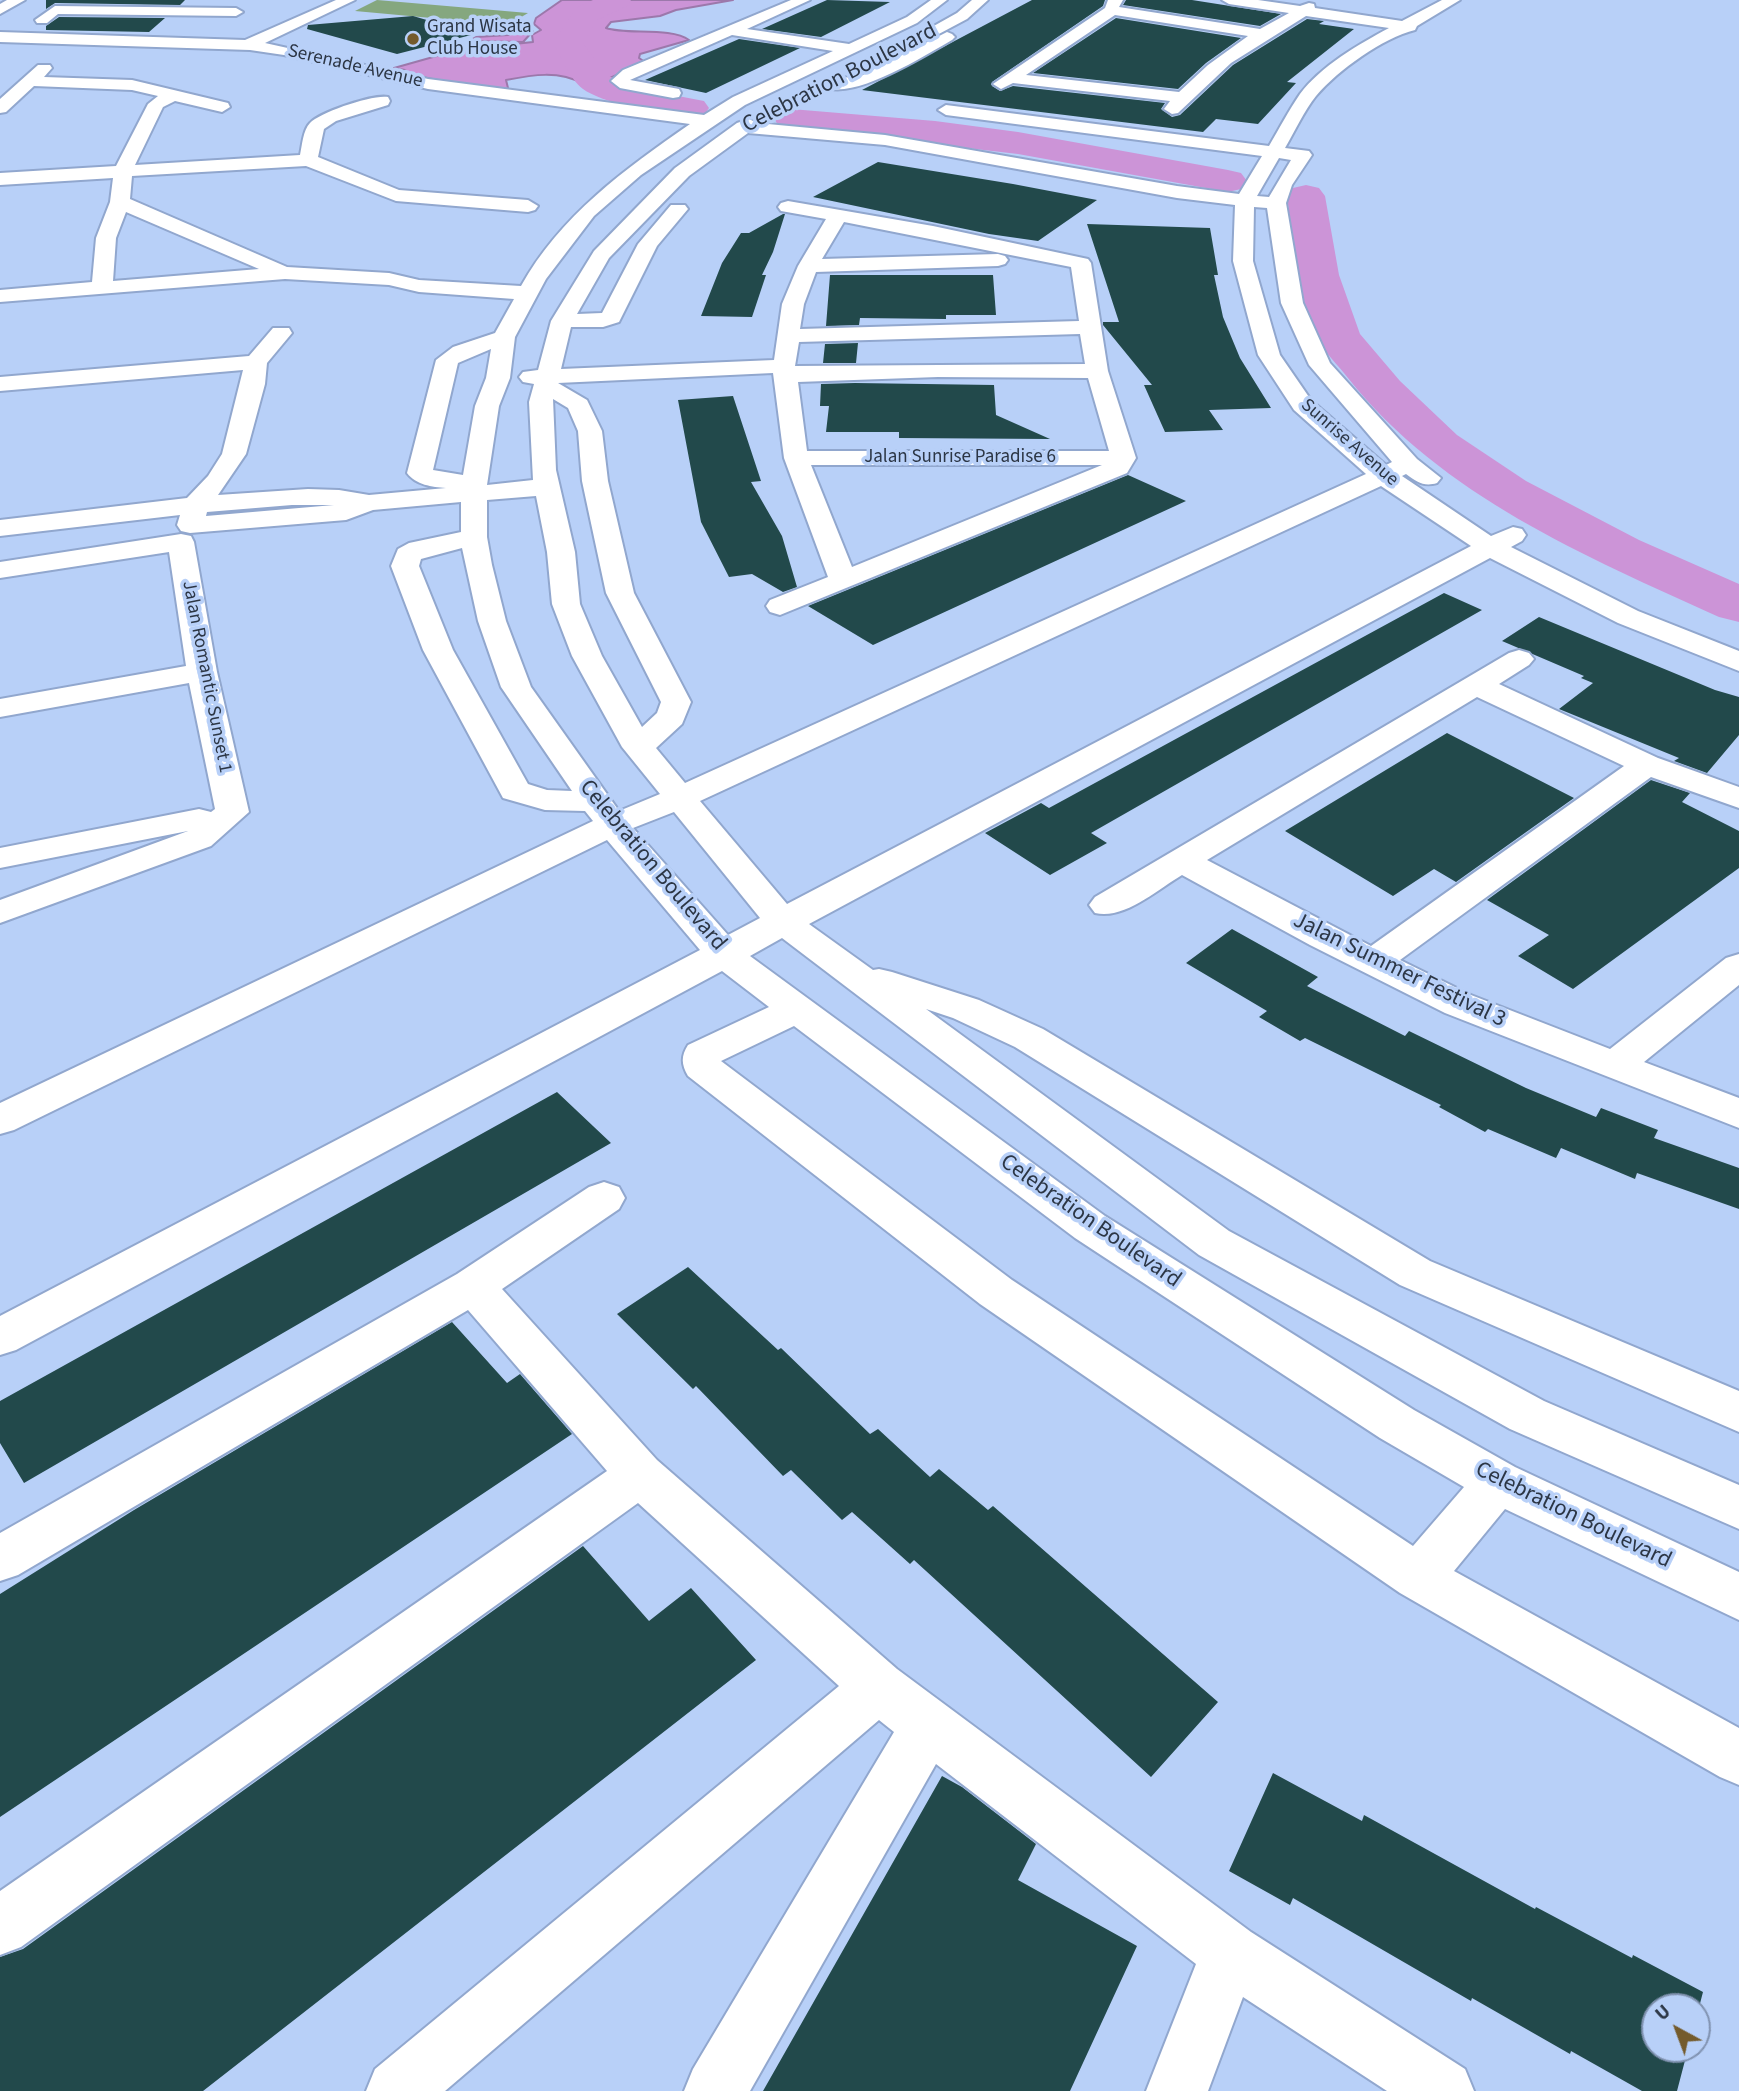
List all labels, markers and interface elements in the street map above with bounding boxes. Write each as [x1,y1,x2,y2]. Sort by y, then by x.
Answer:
place label: Grand Wisata Club House [427,17,532,61]
street label: Celebration Boulevard [738,18,942,140]
marker: Grand Wisata Club House [405,31,421,47]
street label: Serenade Avenue [285,40,425,94]
street label: Sunrise Avenue [1296,394,1402,492]
street label: Jalan Sunrise Paradise 6 [864,447,1056,469]
street label: Jalan Romantic Sunset 1 [176,579,236,775]
street label: Celebration Boulevard [572,775,732,957]
street label: Jalan Summer Festival 3 [1288,908,1510,1034]
street label: Celebration Boulevard [994,1149,1186,1295]
street label: Celebration Boulevard [1471,1457,1675,1575]
north arrow [1641,1993,1711,2063]
text: U [1650,1999,1677,2028]

